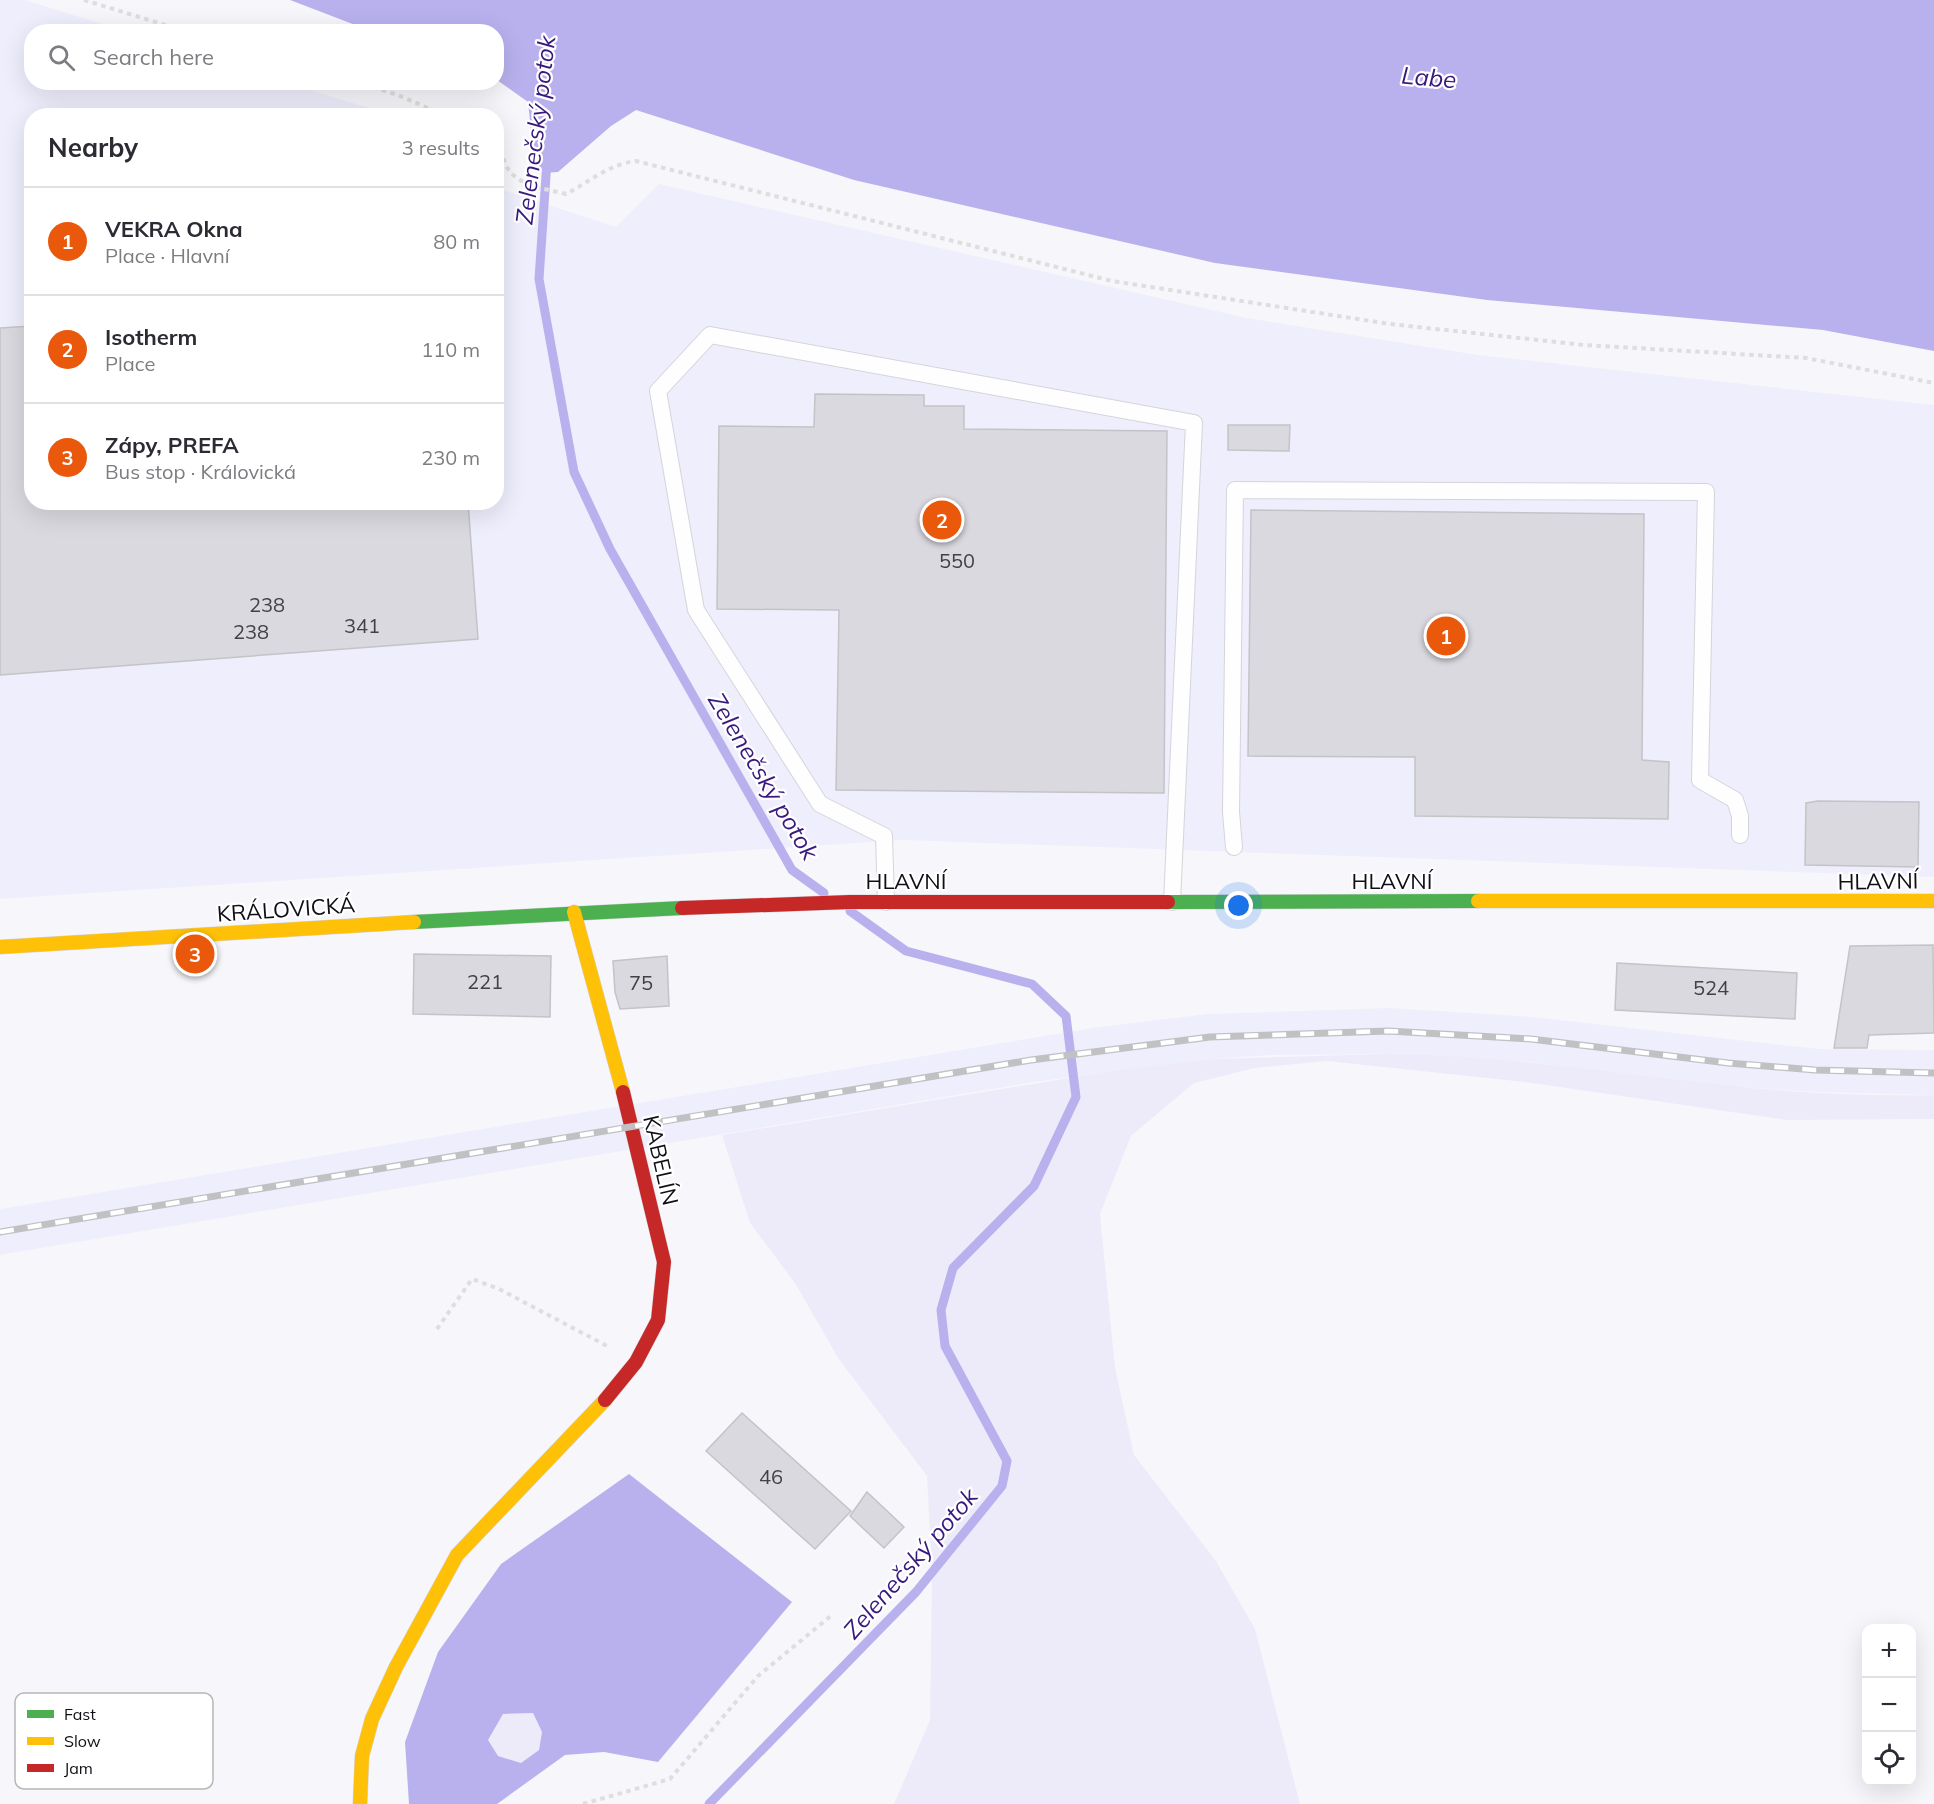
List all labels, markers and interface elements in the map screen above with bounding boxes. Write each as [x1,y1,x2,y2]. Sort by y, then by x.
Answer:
search box [24,24,504,90]
water label: Zelenečský potok [509,33,562,226]
icon: search [45,41,78,74]
text: Search here [93,43,214,71]
water label: Labe [1400,60,1458,94]
text: Nearby [48,131,138,164]
text: 3 results [402,135,480,160]
text: VEKRA Okna [105,215,243,243]
text: 1 [62,229,74,254]
text: 80 m [433,229,480,254]
text: Place · Hlavní [105,243,230,268]
text: Isotherm [105,323,197,351]
text: 2 [62,337,74,362]
text: 110 m [421,337,480,362]
text: Place [105,351,155,376]
text: Zápy, PREFA [105,431,239,459]
text: 3 [62,445,74,470]
text: 230 m [421,445,480,470]
text: Bus stop · Královická [105,459,296,484]
pin: 2 [922,498,962,542]
house number: 550 [939,548,975,573]
house number: 238 [249,592,285,617]
house number: 341 [344,613,380,638]
pin: 1 [1426,614,1466,658]
house number: 238 [233,619,269,644]
water label: Zelenečský potok [702,687,826,866]
street label: HLAVNÍ [1837,866,1920,896]
street label: HLAVNÍ [866,867,948,895]
street label: HLAVNÍ [1352,867,1434,895]
street label: KRÁLOVICKÁ [216,890,356,928]
your location [1224,891,1253,920]
pin: 3 [176,932,214,976]
house number: 221 [467,969,503,994]
house number: 75 [629,970,653,995]
house number: 524 [1693,975,1729,1000]
street label: KABELÍN [637,1112,685,1208]
house number: 46 [759,1464,783,1489]
water label: Zelenečský potok [836,1481,984,1645]
map controls [1862,1624,1916,1786]
button: + [1862,1624,1916,1678]
button: − [1862,1678,1916,1732]
legend [15,1693,213,1789]
text: Fast [64,1704,96,1724]
text: Slow [64,1731,101,1751]
button: locate [1862,1732,1916,1786]
text: Jam [64,1758,93,1778]

